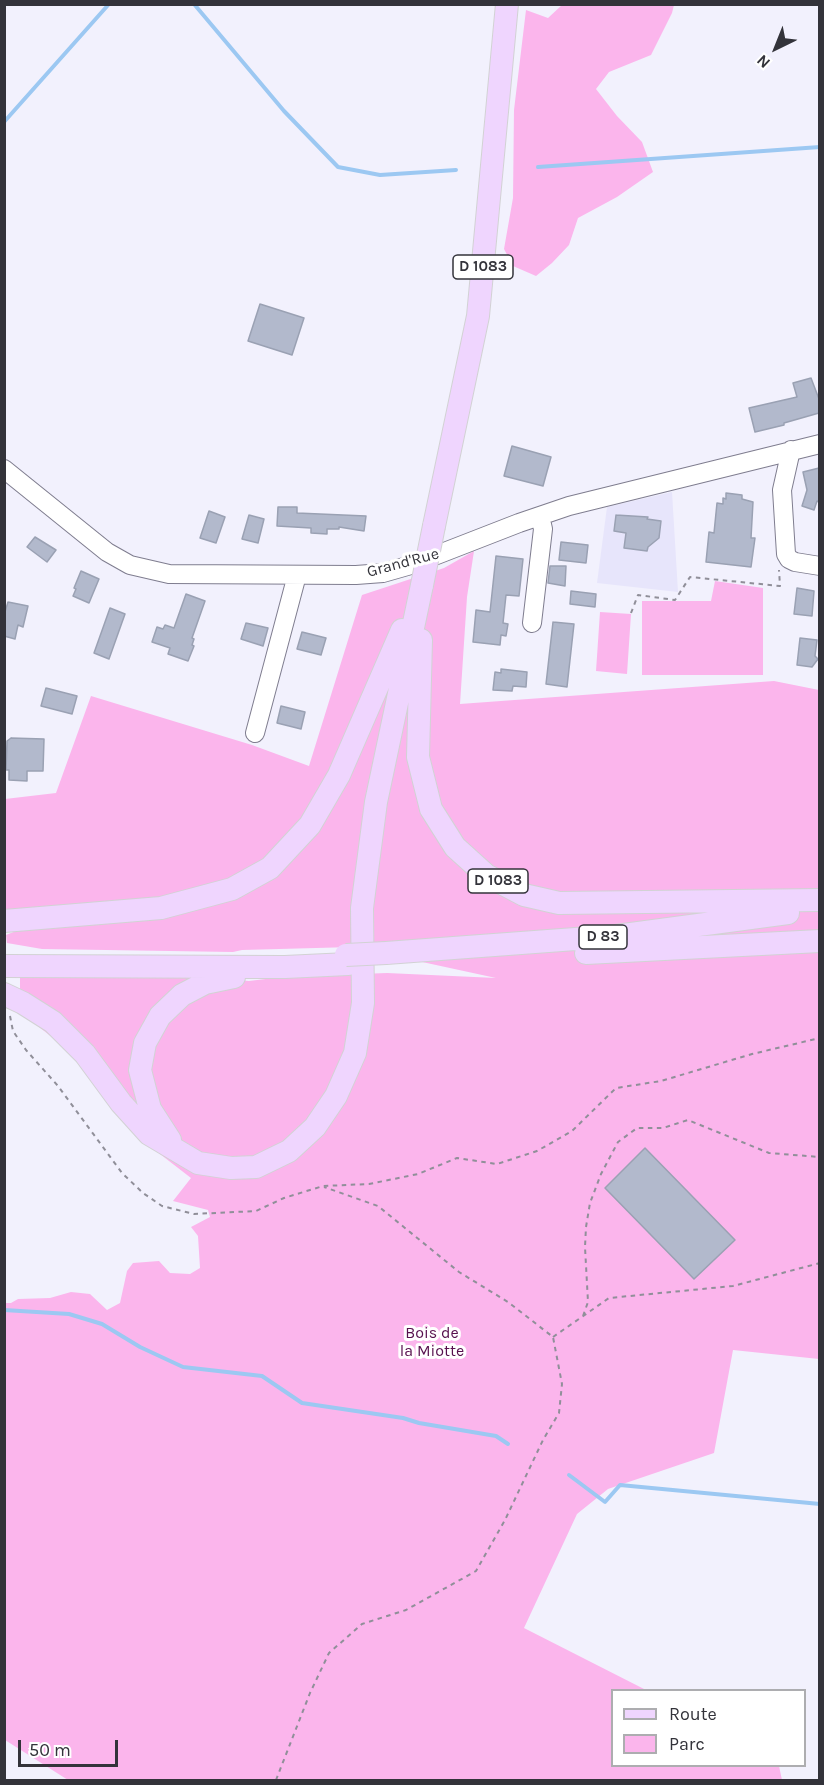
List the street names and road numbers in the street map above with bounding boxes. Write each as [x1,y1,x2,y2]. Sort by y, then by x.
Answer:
road number: D 1083 [453,255,513,279]
street label: Grand'Rue [365,544,441,582]
road number: D 1083 [468,869,528,893]
road number: D 83 [579,925,627,949]

